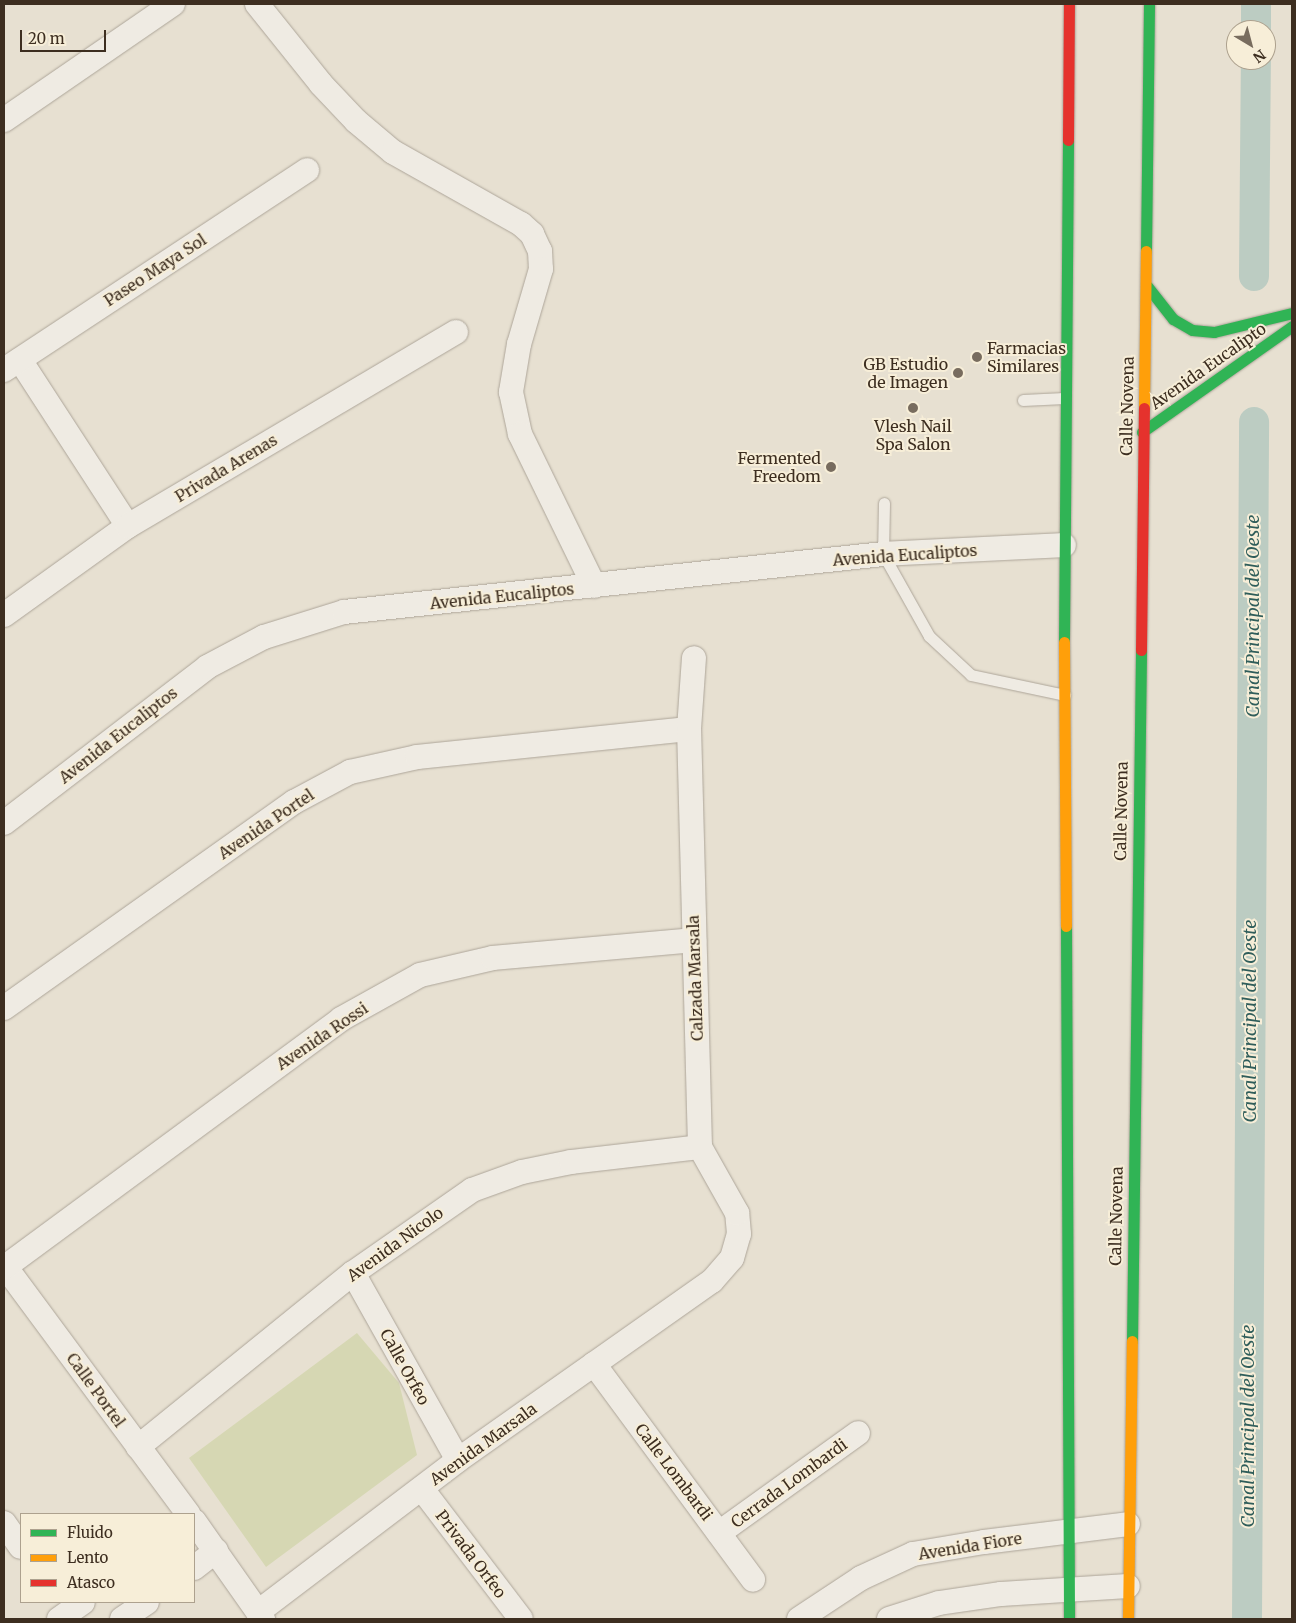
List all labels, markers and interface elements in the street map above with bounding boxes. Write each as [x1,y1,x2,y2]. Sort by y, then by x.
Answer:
scale bar [22,20,109,52]
north arrow [1226,20,1276,70]
text: 20 m [28,29,65,48]
text: N [1250,46,1269,67]
street label: Paseo Maya Sol [100,230,210,310]
street label: Avenida Eucalipto [1146,319,1270,413]
place label: Farmacias Similares [987,338,1066,376]
marker: Farmacias Similares [971,351,983,363]
place label: GB Estudio de Imagen [863,354,948,392]
street label: Calle Novena [1117,356,1137,456]
marker: GB Estudio de Imagen [952,367,964,379]
marker: Vlesh Nail Spa Salon [907,402,919,414]
place label: Vlesh Nail Spa Salon [874,416,952,454]
street label: Privada Arenas [171,430,281,506]
place label: Fermented Freedom [738,448,821,486]
marker: Fermented Freedom [825,461,837,473]
water label: Canal Principal del Oeste [1242,515,1264,717]
street label: Avenida Eucaliptos [832,540,978,570]
street label: Avenida Eucaliptos [429,579,575,613]
street label: Avenida Eucaliptos [55,683,181,787]
street label: Calle Novena [1111,761,1131,861]
street label: Avenida Portel [215,785,317,863]
street label: Calzada Marsala [683,915,707,1041]
water label: Canal Principal del Oeste [1239,920,1261,1122]
street label: Avenida Rossi [273,998,371,1074]
street label: Calle Novena [1106,1166,1126,1266]
street label: Avenida Nicolo [343,1203,447,1285]
water label: Canal Principal del Oeste [1237,1325,1259,1527]
street label: Calle Orfeo [376,1326,434,1408]
street label: Calle Portel [63,1349,129,1431]
street label: Avenida Marsala [426,1399,540,1489]
street label: Calle Lombardi [631,1420,717,1524]
street label: Cerrada Lombardi [727,1434,851,1532]
street label: Privada Orfeo [432,1506,510,1602]
legend [20,1513,195,1603]
text: Fluido [67,1523,113,1542]
street label: Avenida Fiore [917,1528,1023,1564]
text: Lento [67,1548,108,1567]
text: Atasco [67,1573,115,1592]

